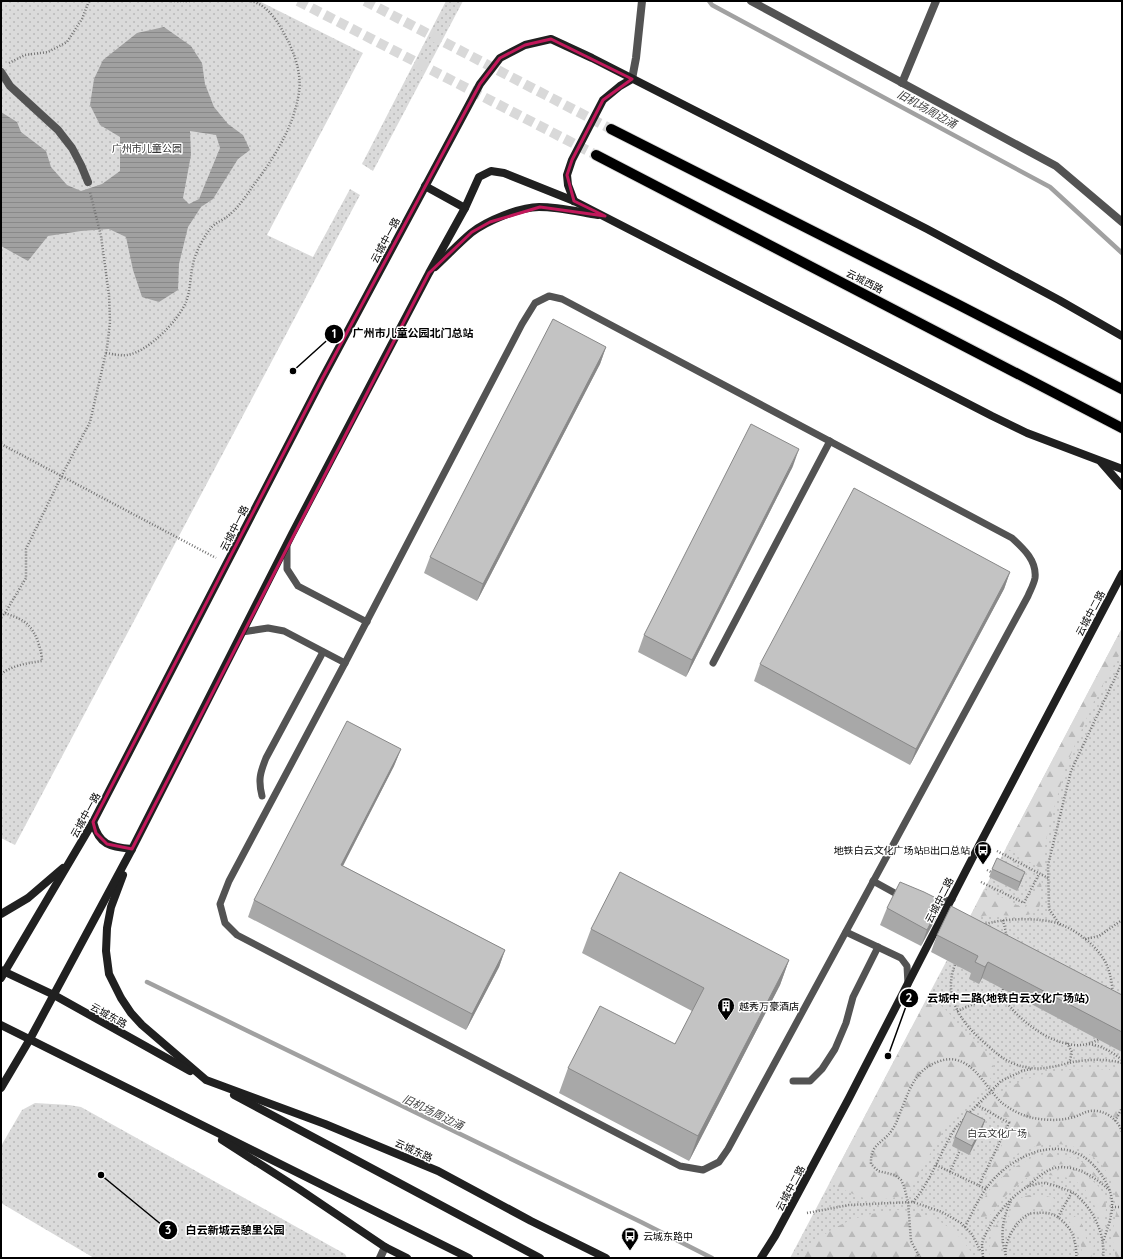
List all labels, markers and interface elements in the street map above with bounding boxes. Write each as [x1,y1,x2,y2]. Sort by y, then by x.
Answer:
water label: 旧机场周边涌 [895,87,961,132]
park label: 广州市儿童公园 [112,142,182,155]
street label: 云城中一路 [368,215,403,265]
street label: 云城西路 [844,267,886,296]
callout: 广州市儿童公园北门总站 [324,322,481,345]
text: 1 [332,326,336,341]
text: 广州市儿童公园北门总站 [353,326,474,340]
street label: 云城中一路 [217,503,252,553]
street label: 云城中二路 [1073,588,1108,638]
street label: 云城中一路 [68,790,103,840]
bus stop icon: 地铁白云文化广场站B出口总站 [973,840,993,865]
place label: 地铁白云文化广场站B出口总站 [833,844,970,857]
street label: 云城中二路 [922,875,957,925]
callout: 云城中二路(地铁白云文化广场站) [899,986,1097,1009]
text: 2 [906,990,913,1005]
text: 云城中二路(地铁白云文化广场站) [927,991,1089,1005]
building icon: 越秀万豪酒店 [716,996,736,1021]
street label: 云城东路 [88,1000,129,1031]
place label: 越秀万豪酒店 [739,1000,799,1013]
water label: 旧机场周边涌 [400,1091,468,1134]
park label: 白云文化广场 [967,1127,1027,1140]
street label: 云城东路 [393,1136,435,1165]
street label: 云城中二路 [773,1163,808,1213]
callout: 白云新城云憩里公园 [158,1219,293,1242]
text: 3 [165,1222,171,1237]
text: 白云新城云憩里公园 [186,1223,285,1237]
bus stop icon: 云城东路中 [620,1226,640,1251]
place label: 云城东路中 [643,1230,693,1243]

